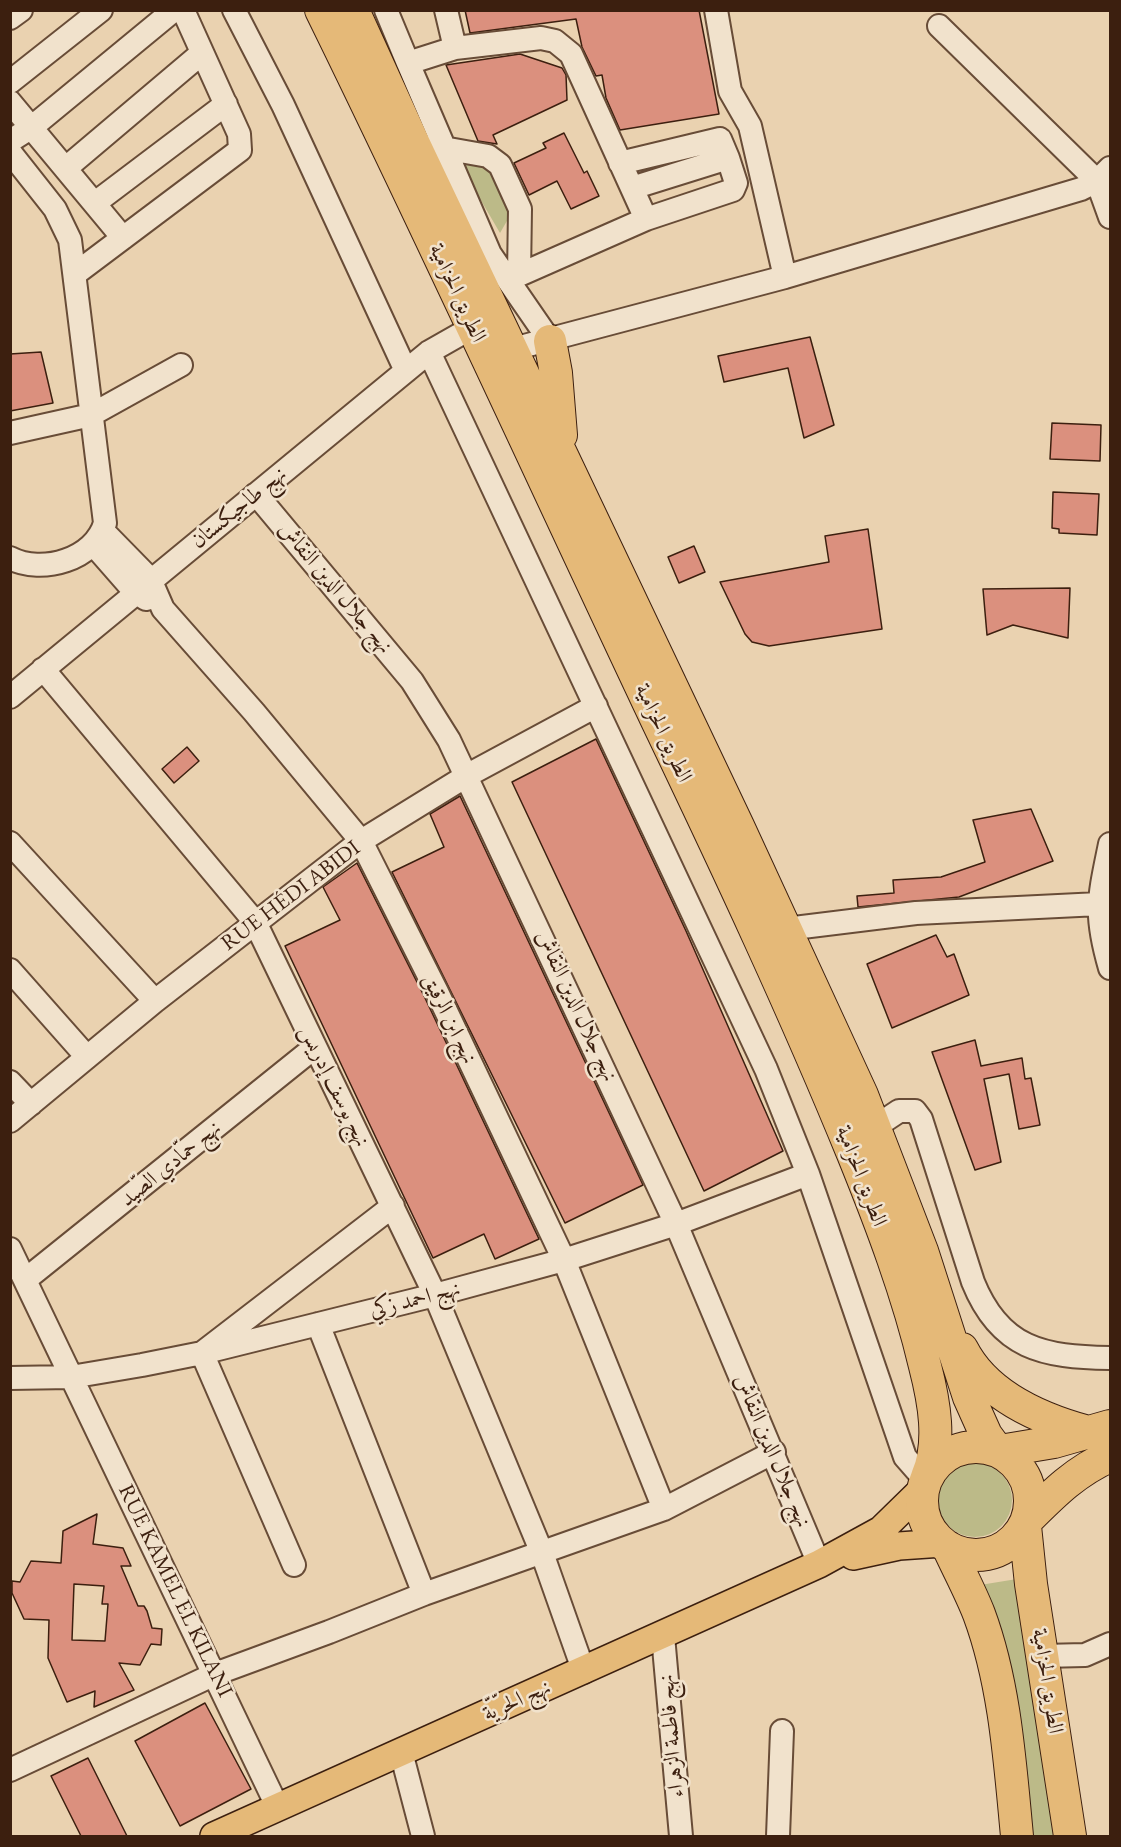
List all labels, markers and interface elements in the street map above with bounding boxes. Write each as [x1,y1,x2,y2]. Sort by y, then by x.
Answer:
street label: الطريق الحزامية [423,239,491,347]
street label: نهج طاجيكستان [186,461,292,555]
street label: نهج جلال الدين النقاش [272,517,398,659]
street label: الطريق الحزامية [629,679,697,787]
street label: RUE HÉDI ABIDI [216,835,366,957]
street label: نهج جلال الدين النقاش [529,926,623,1086]
street label: نهج ابن الرقيق [416,970,482,1068]
street label: نهج يوسف إدريس [293,1021,375,1151]
street label: نهج حمّادي الصّيد [115,1115,227,1213]
street label: الطريق الحزامية [830,1122,892,1230]
street label: نهج احمد زكي [367,1276,463,1324]
street label: نهج جلال الدين النقاش [728,1370,816,1532]
street label: RUE KAMEL EL KILANI [112,1480,238,1702]
street label: الطريق الحزامية [1026,1627,1068,1735]
street label: نهج فاطمة الزهراء [653,1673,691,1799]
street label: نهج الحرّيّة [479,1674,555,1728]

